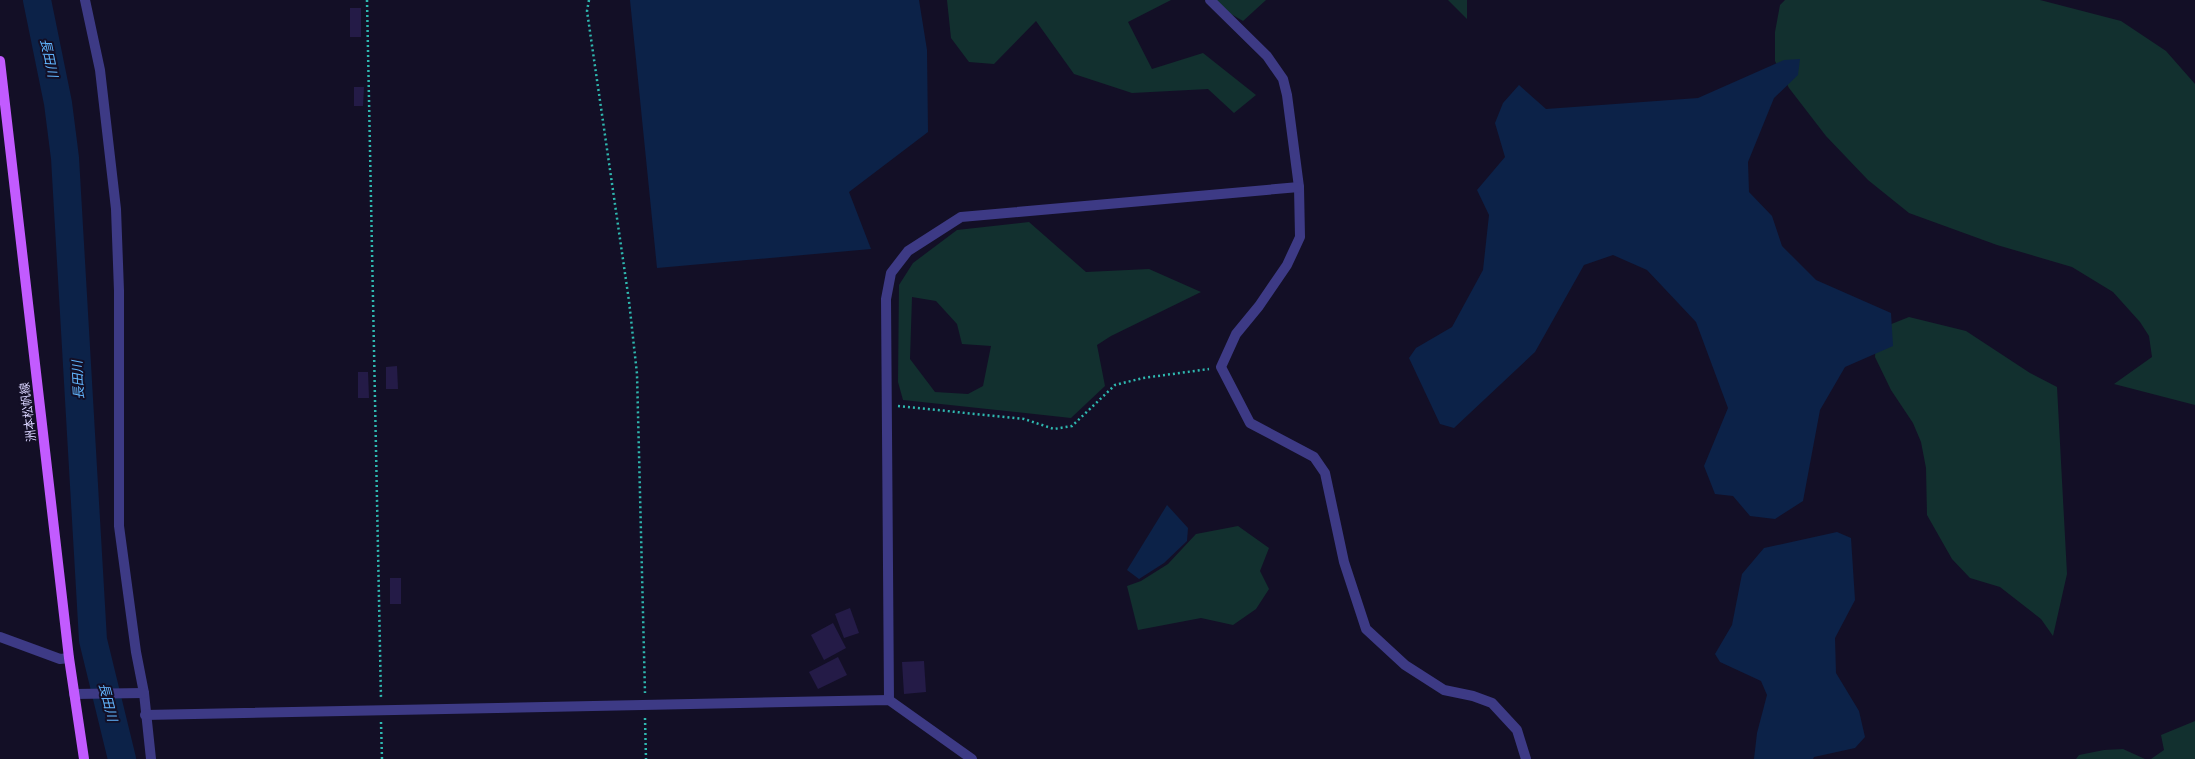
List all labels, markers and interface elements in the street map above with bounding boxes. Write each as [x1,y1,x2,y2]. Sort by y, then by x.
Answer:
water label: 長田川 [37,37,62,81]
water label: 長田川 [68,358,88,400]
street label: 洲本松帆線 [16,381,40,443]
water label: 長田川 [95,681,121,725]

